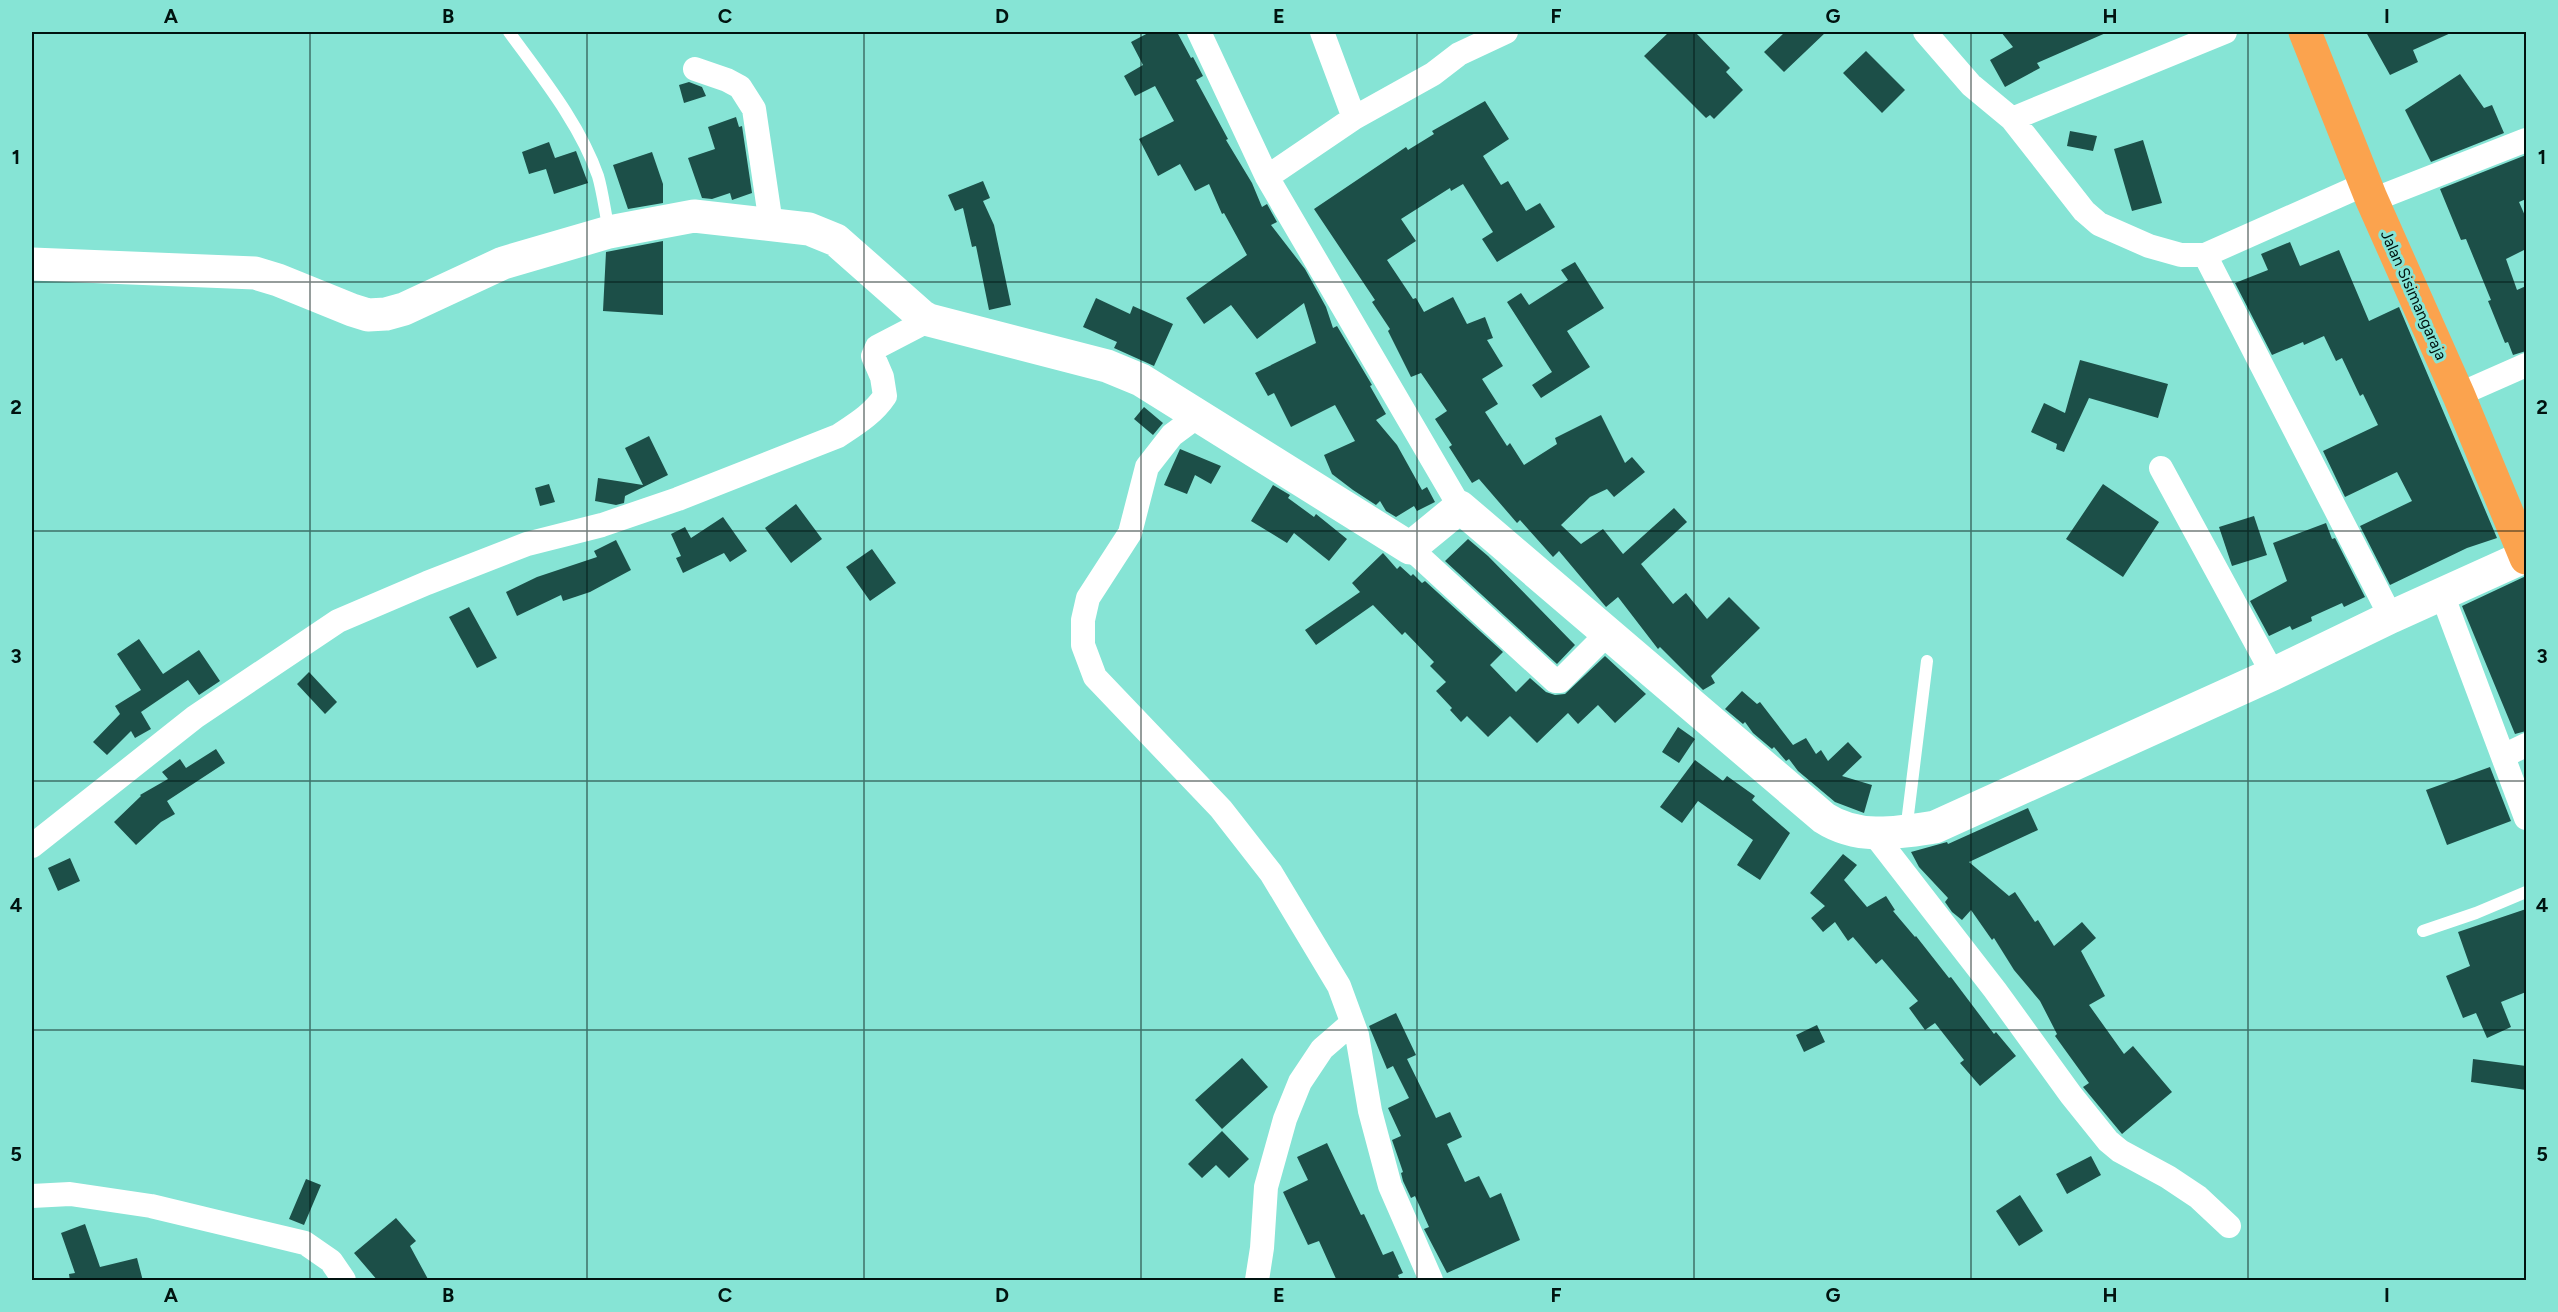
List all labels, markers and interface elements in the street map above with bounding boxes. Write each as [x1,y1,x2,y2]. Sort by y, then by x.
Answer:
text: A [164,4,179,28]
text: B [442,4,454,28]
text: C [718,4,732,28]
text: D [995,4,1009,28]
text: E [1273,4,1285,28]
text: F [1550,4,1562,28]
text: G [1826,4,1841,28]
text: H [2103,4,2118,28]
text: I [2384,4,2390,28]
text: 1 [12,145,20,169]
text: 1 [2538,145,2546,169]
street label: Jalan Sisimangaraja [2377,227,2451,363]
text: 2 [10,395,22,419]
text: 2 [2536,395,2548,419]
text: 3 [10,644,22,668]
text: 3 [2536,644,2548,668]
text: 4 [10,893,23,917]
text: 4 [2536,893,2549,917]
text: 5 [10,1142,22,1166]
text: 5 [2536,1142,2548,1166]
text: A [164,1283,179,1307]
text: B [442,1283,454,1307]
text: C [718,1283,732,1307]
text: D [995,1283,1009,1307]
text: E [1273,1283,1285,1307]
text: F [1550,1283,1562,1307]
text: G [1826,1283,1841,1307]
text: H [2103,1283,2118,1307]
text: I [2384,1283,2390,1307]

